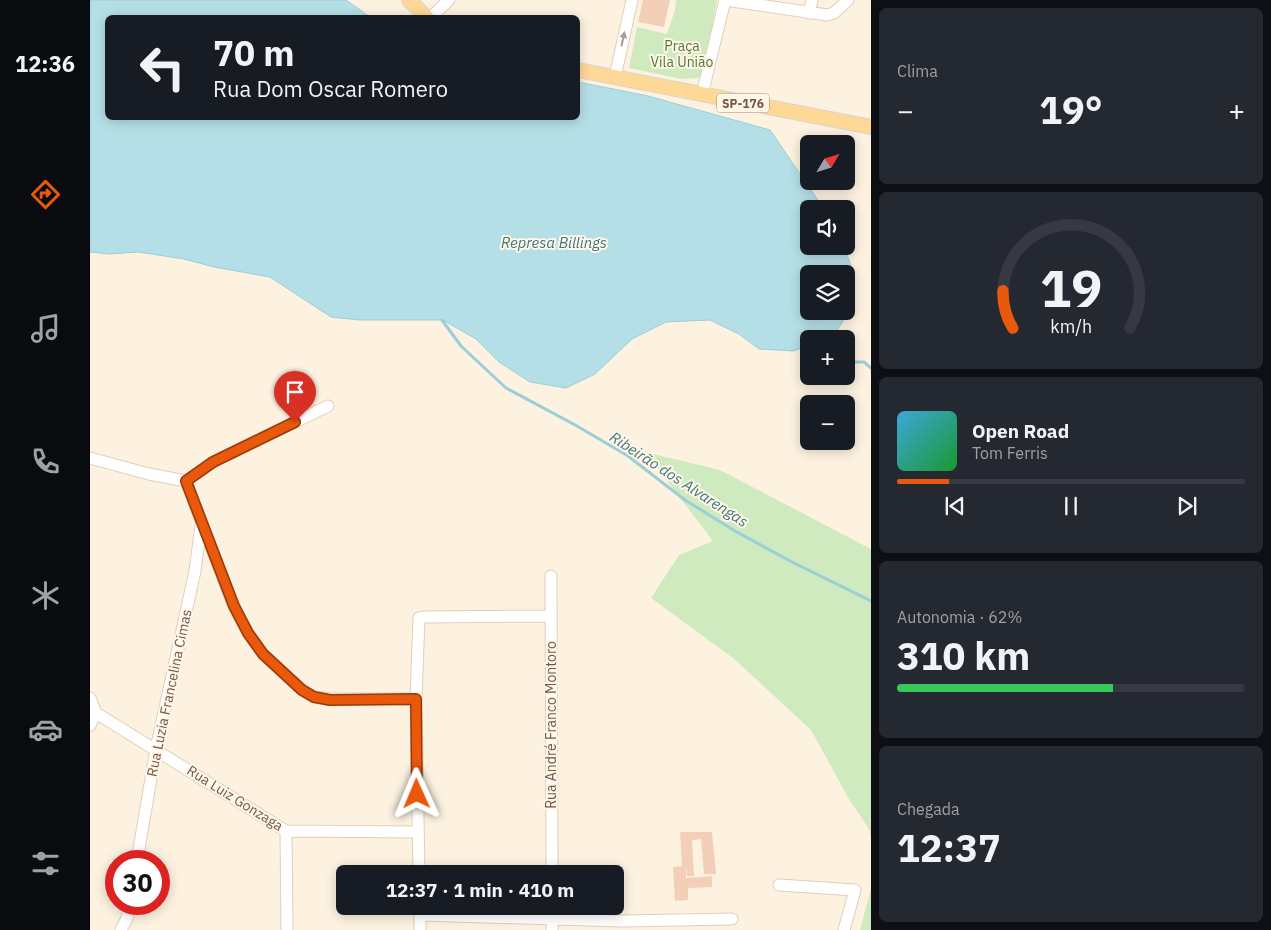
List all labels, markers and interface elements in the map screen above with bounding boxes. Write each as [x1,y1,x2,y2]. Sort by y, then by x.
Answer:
text: 70 m [213,30,295,76]
one-way arrow [619,31,627,46]
icon: left [130,35,195,100]
park label: Praça Vila União [651,37,714,71]
text: 12:36 [15,49,75,78]
text: Clima [897,61,938,81]
text: Rua Dom Oscar Romero [213,74,448,103]
text: 19° [1039,85,1103,134]
text: − [897,92,914,129]
text: + [1228,92,1245,129]
road number: SP-176 [717,94,769,112]
north arrow [800,135,855,190]
map controls [800,135,855,450]
icon: directions [28,177,63,212]
button: sound [800,200,855,255]
water label: Represa Billings [501,233,607,252]
text: 19 [1040,254,1102,321]
button: layers [800,265,855,320]
icon: music [28,311,63,346]
text: km/h [1050,315,1092,338]
button: + [800,330,855,385]
pin [274,371,316,422]
icon: arrive [281,378,309,406]
button: − [800,395,855,450]
text: Open Road [972,419,1069,443]
water label: Ribeirão dos Alvarengas [606,427,752,531]
text: Tom Ferris [972,443,1048,463]
icon: phone [28,444,63,479]
icon: previous [941,492,969,520]
icon: pause [1057,492,1085,520]
icon: next [1173,492,1201,520]
icon: climate [28,578,63,613]
street label: Rua Luzia Francelina Cimas [142,607,196,778]
text: Autonomia · 62% [897,607,1022,627]
text: 310 km [897,631,1030,680]
street label: Rua André Franco Montoro [542,641,560,809]
icon: car [28,712,63,747]
street label: Rua Luiz Gonzaga [184,761,287,835]
position arrow [390,767,442,819]
text: Chegada [897,799,960,819]
text: 12:37 [897,823,1001,872]
icon: filters [28,846,63,881]
speed limit sign: 30 [105,850,170,915]
text: 12:37 · 1 min · 410 m [386,878,574,902]

